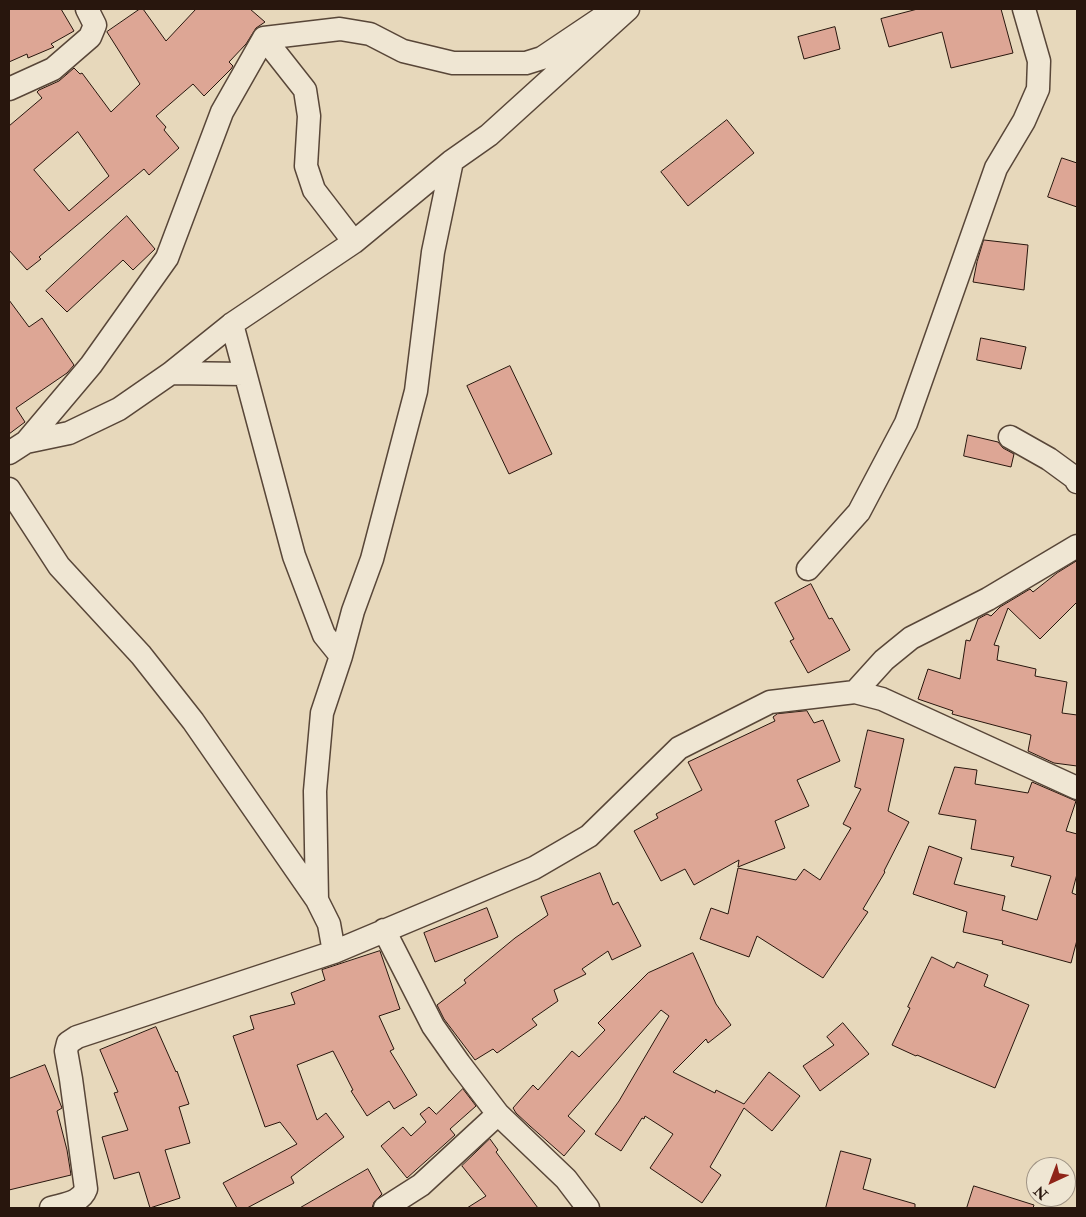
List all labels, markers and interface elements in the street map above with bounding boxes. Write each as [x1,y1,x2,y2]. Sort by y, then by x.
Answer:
north arrow [1026,1157,1076,1207]
text: N [1031,1182,1052,1203]

